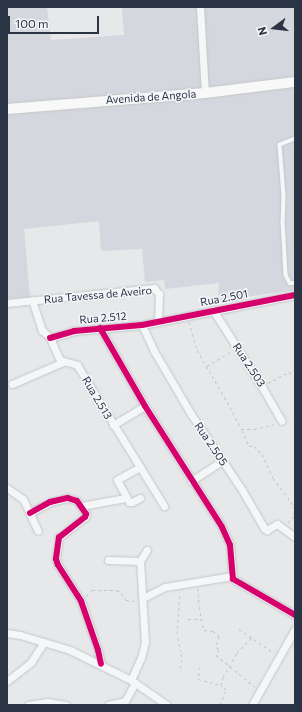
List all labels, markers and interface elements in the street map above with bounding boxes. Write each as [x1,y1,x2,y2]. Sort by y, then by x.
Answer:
scale bar [10,8,101,34]
north arrow [254,8,294,48]
text: 100 m [15,16,49,30]
text: N [255,26,269,37]
street label: Avenida de Angola [105,87,197,107]
street label: Rua Tavessa de Aveiro [43,284,153,306]
street label: Rua 2.501 [199,287,249,309]
street label: Rua 2.512 [79,309,127,327]
street label: Rua 2.503 [230,341,268,389]
street label: Rua 2.513 [79,374,115,422]
street label: Rua 2.505 [192,420,230,468]

